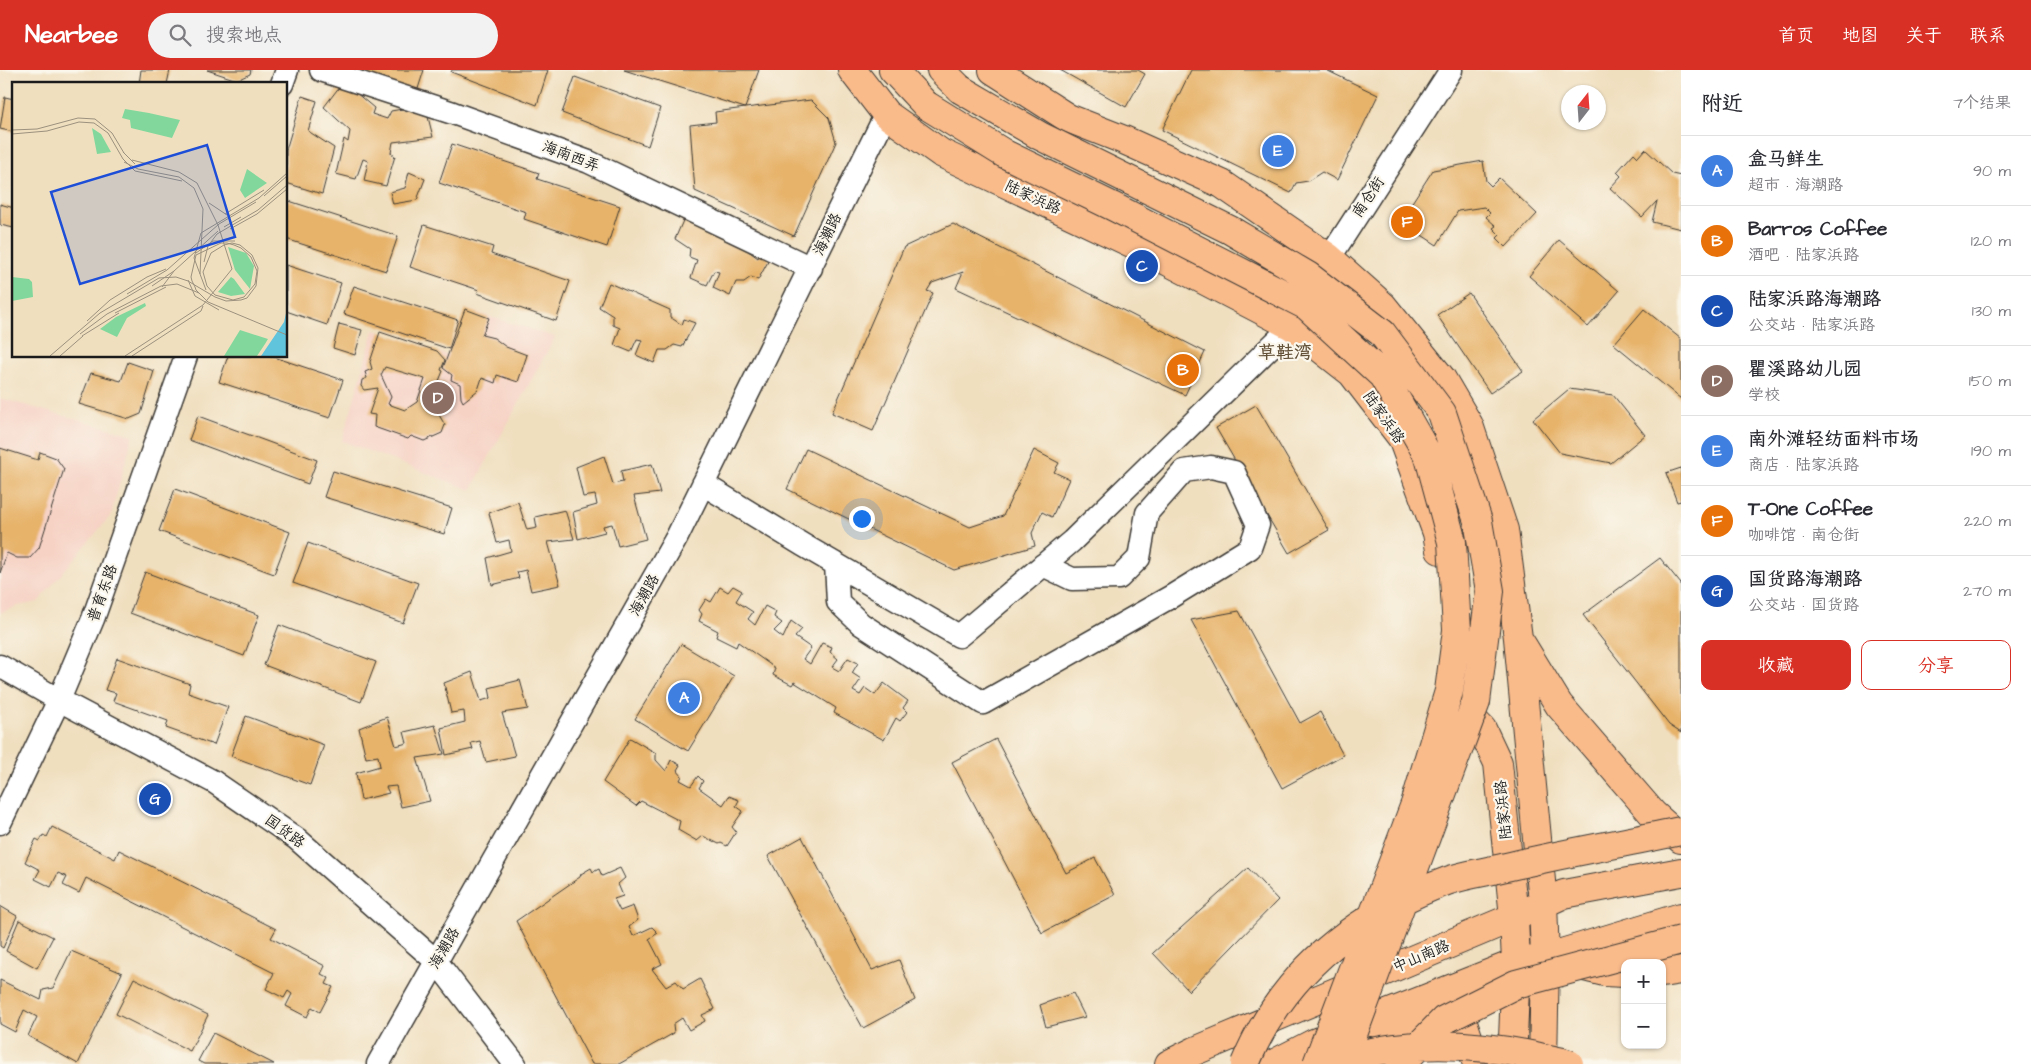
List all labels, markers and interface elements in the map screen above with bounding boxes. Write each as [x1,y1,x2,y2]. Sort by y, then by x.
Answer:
search box [148,13,498,58]
text: Nearbee [25,18,118,52]
icon: search [166,21,194,49]
text: 搜索地点 [206,22,282,49]
text: 首页 [1778,23,1814,48]
text: 地图 [1842,23,1878,48]
text: 关于 [1906,23,1942,48]
text: 联系 [1970,23,2006,48]
inset map [12,82,288,358]
north arrow [1561,85,1606,130]
text: 附近 [1701,89,1743,118]
text: 7个结果 [1953,92,2011,114]
pin: E [1262,132,1294,170]
street label: 海南西弄 [539,136,603,177]
text: 盒马鲜生 [1748,146,1824,173]
text: A [1712,160,1722,182]
text: 90 m [1973,160,2011,182]
street label: 南仓街 [1347,173,1390,222]
text: 超市 · 海潮路 [1748,174,1843,196]
street label: 陆家浜路 [1001,175,1064,220]
pin: F [1391,203,1423,241]
street label: 海潮路 [808,209,847,259]
text: Barros Coffee [1748,216,1887,243]
text: B [1711,230,1723,252]
text: 120 m [1971,230,2011,252]
text: 酒吧 · 陆家浜路 [1748,244,1859,266]
pin: C [1126,247,1158,285]
text: 陆家浜路海潮路 [1748,286,1881,313]
text: C [1711,300,1723,322]
text: 130 m [1972,300,2011,322]
text: 公交站 · 陆家浜路 [1748,314,1875,336]
district label: 草鞋湾 [1258,340,1312,365]
pin: B [1167,351,1199,389]
text: 瞿溪路幼儿园 [1748,356,1862,383]
text: D [1712,370,1722,392]
text: 150 m [1969,370,2011,392]
pin: D [422,379,454,417]
text: 学校 [1748,384,1780,406]
street label: 陆家浜路 [1358,387,1409,448]
text: 南外滩轻纺面料市场 [1748,426,1919,453]
text: E [1712,440,1722,462]
text: 190 m [1971,440,2011,462]
text: 商店 · 陆家浜路 [1748,454,1859,476]
text: T-One Coffee [1748,496,1873,523]
your location [849,506,875,532]
text: F [1711,510,1723,532]
text: 220 m [1964,510,2011,532]
text: 咖啡馆 · 南仓街 [1748,524,1859,546]
street label: 普育东路 [82,561,123,625]
text: 国货路海潮路 [1748,566,1862,593]
street label: 海潮路 [624,570,665,620]
text: G [1711,580,1723,602]
text: 270 m [1963,580,2011,602]
text: 公交站 · 国货路 [1748,594,1859,616]
button: 收藏 [1701,640,1851,690]
button: 分享 [1861,640,2011,690]
pin: A [668,679,700,717]
street label: 陆家浜路 [1490,779,1517,841]
pin: G [139,780,171,818]
street label: 国货路 [260,810,309,853]
street label: 海潮路 [424,924,465,973]
street label: 中山南路 [1389,935,1453,978]
map controls [1621,959,1666,1049]
button: + [1621,959,1666,1004]
button: − [1621,1004,1666,1049]

